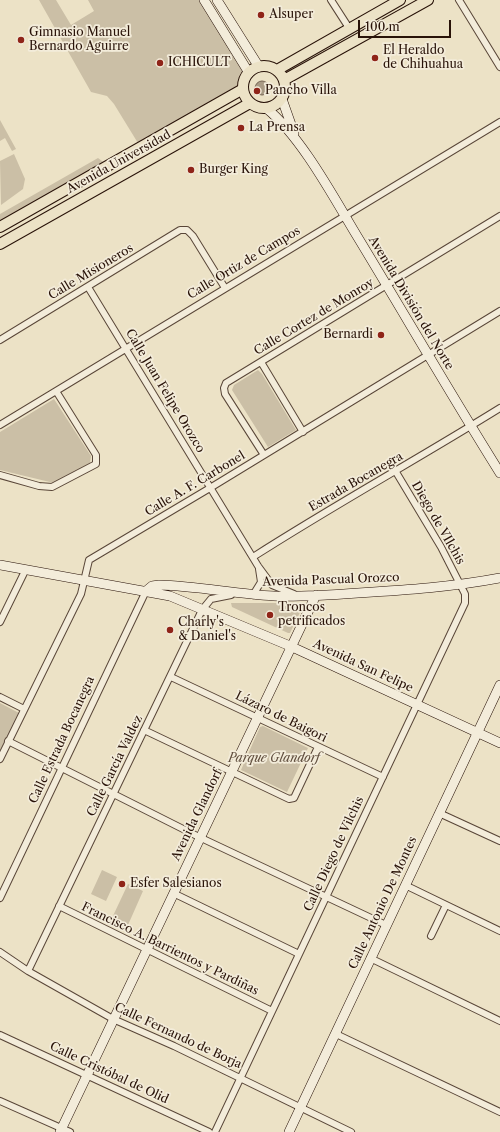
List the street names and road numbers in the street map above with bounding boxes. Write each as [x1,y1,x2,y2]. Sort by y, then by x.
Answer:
street label: Avenida Universidad [64,127,174,197]
street label: Calle Ortiz de Campos [185,224,303,302]
street label: Avenida División del Norte [365,234,457,372]
street label: Calle Misioneros [46,241,136,303]
street label: Calle Cortez de Monroy [252,276,376,358]
street label: Calle Juan Felipe Orozco [122,327,208,455]
street label: Calle A. F. Carbonel [142,448,248,520]
street label: Estrada Bocanegra [306,449,406,515]
street label: Diego de VIlchis [408,479,468,567]
street label: Avenida Pascual Orozco [262,570,400,590]
street label: Avenida San Felipe [311,637,415,695]
street label: Calle Estrada Bocanegra [26,674,98,806]
street label: Lázaro de Baigori [233,689,329,745]
street label: Calle García Valdez [84,713,146,819]
street label: Avenida Glandorf [169,767,225,863]
street label: Calle Diego de Vilchis [301,794,367,914]
street label: Calle Antonio De Montes [346,834,420,972]
street label: Francisco A. Barrientos y Pardiñas [79,900,261,998]
street label: Calle Fernando de Borja [112,1000,244,1072]
street label: Calle Cristóbal de Olid [47,1039,171,1107]

